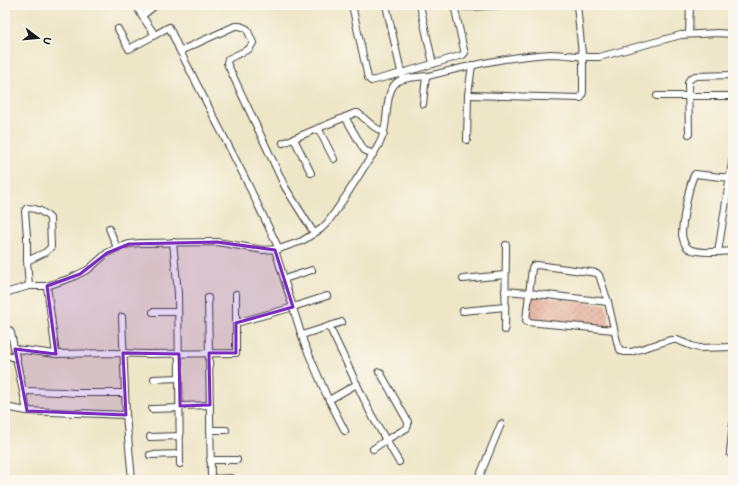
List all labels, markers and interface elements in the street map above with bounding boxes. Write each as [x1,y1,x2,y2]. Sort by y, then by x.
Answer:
north arrow [18,18,58,58]
text: U [40,35,54,46]

